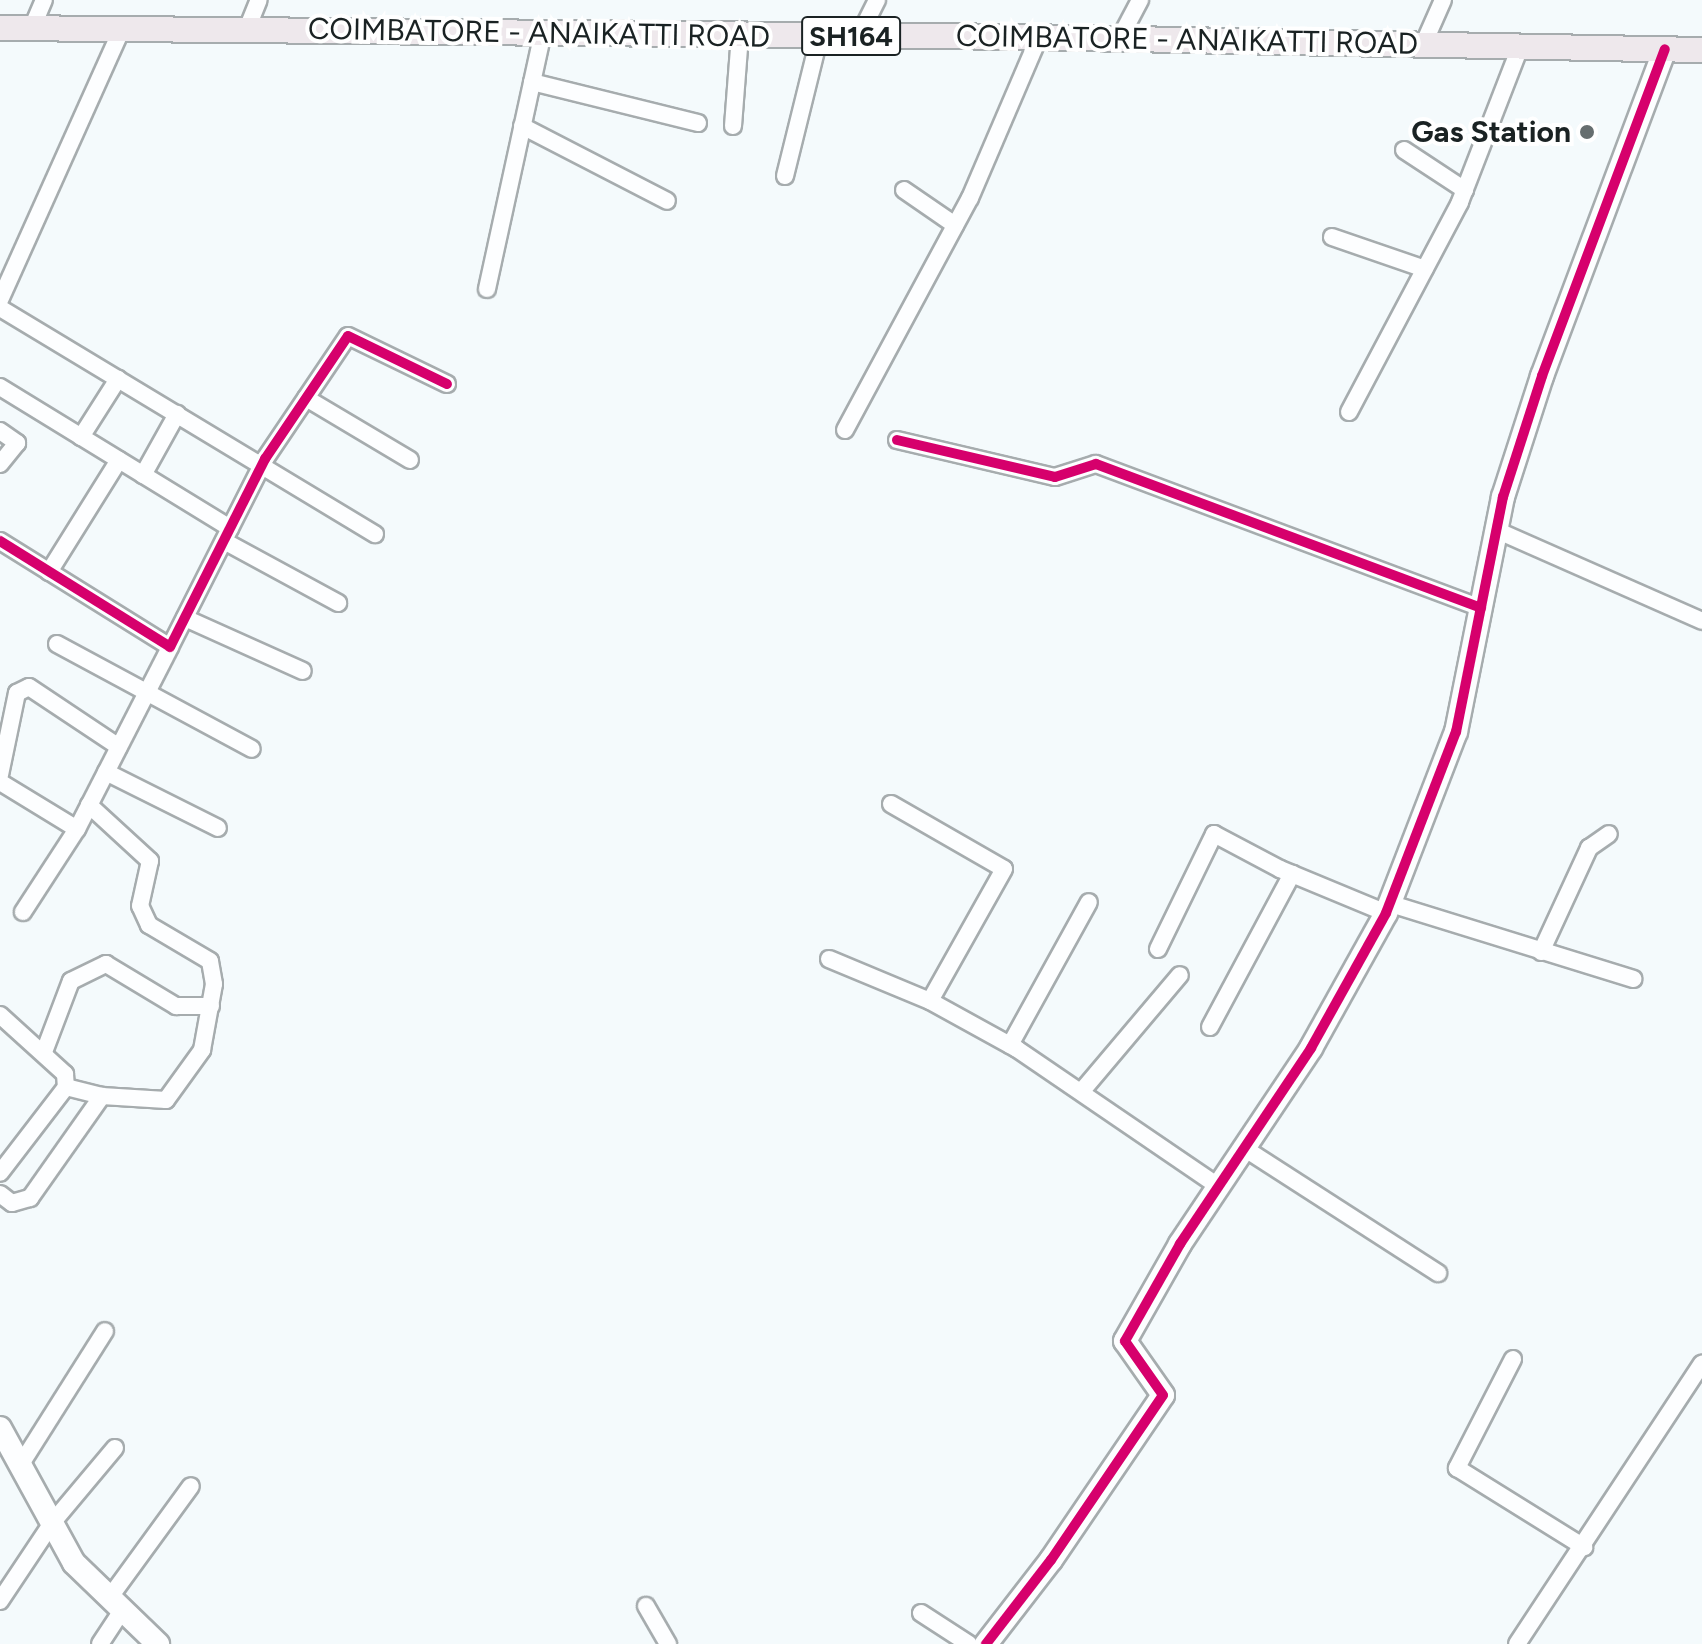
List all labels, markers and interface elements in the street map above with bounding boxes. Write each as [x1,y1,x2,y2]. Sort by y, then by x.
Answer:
street label: COIMBATORE - ANAIKATTI ROAD [308,11,770,55]
road number: SH164 [801,12,901,60]
street label: COIMBATORE - ANAIKATTI ROAD [956,18,1418,62]
place label: Gas Station [1411,114,1571,150]
marker: Gas Station [1578,123,1596,141]

